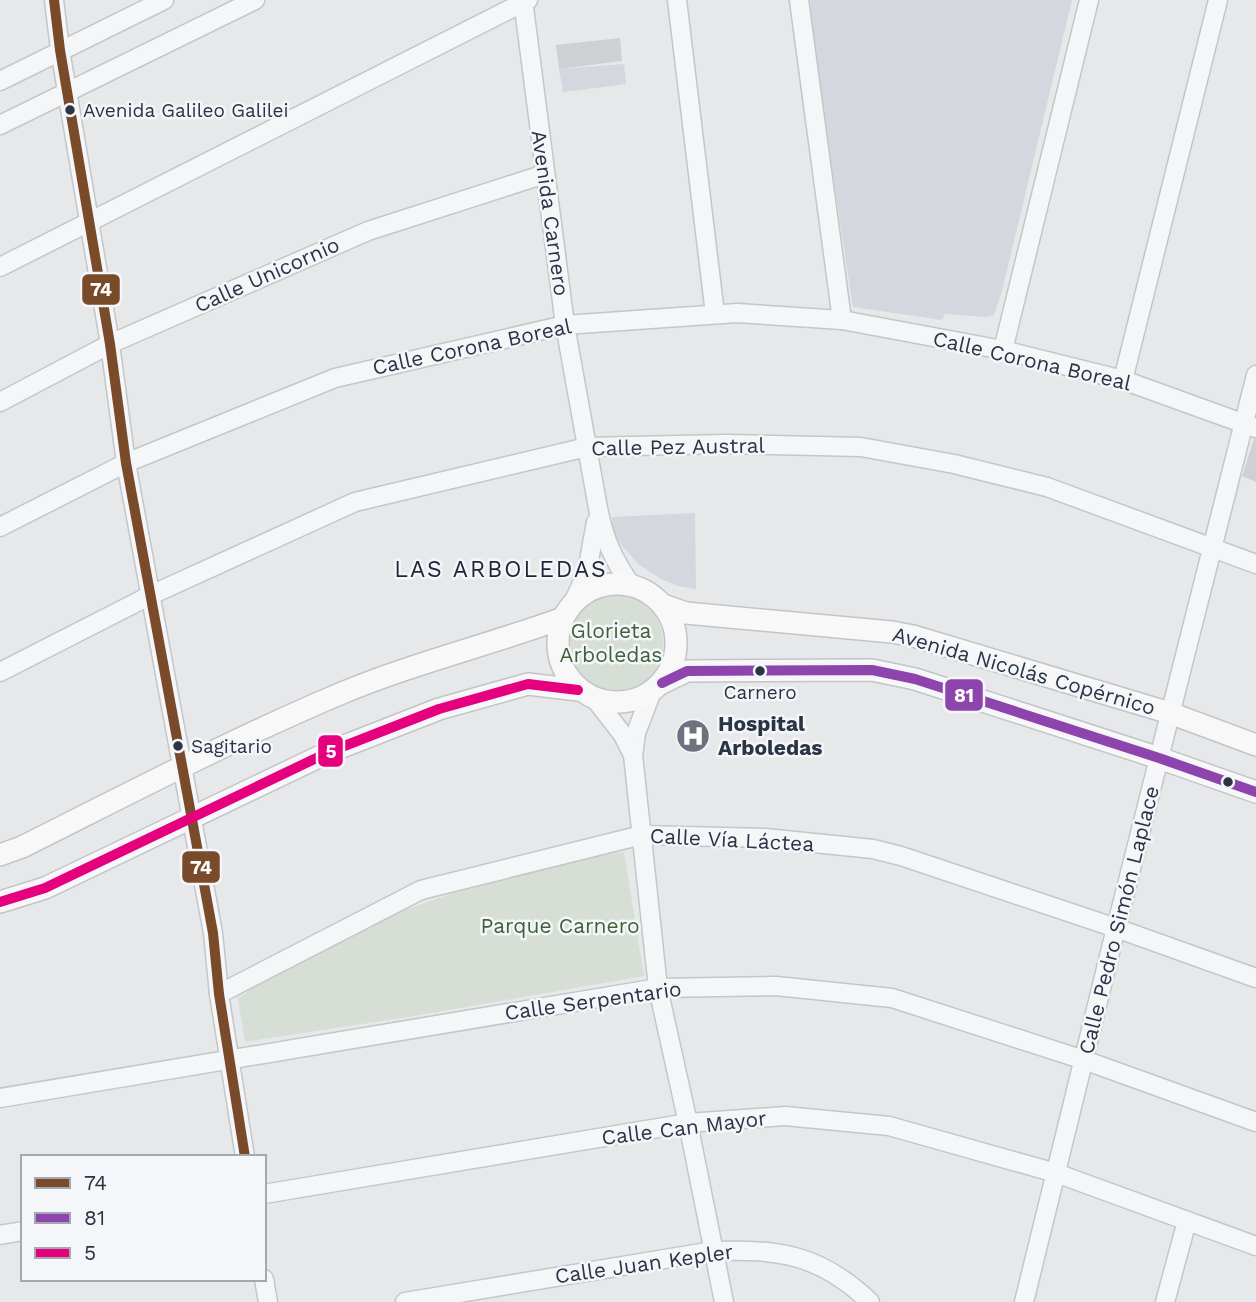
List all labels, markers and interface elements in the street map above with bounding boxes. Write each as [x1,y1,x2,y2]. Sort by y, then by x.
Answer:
place label: Avenida Galileo Galilei [83,99,289,122]
marker: Avenida Galileo Galilei [63,103,77,117]
street label: Avenida Carnero [526,128,575,298]
street label: Calle Unicornio [191,231,343,318]
line badge: 74 [81,273,121,306]
text: 74 [90,278,112,301]
street label: Calle Corona Boreal [370,313,574,380]
street label: Calle Corona Boreal [931,326,1134,396]
street label: Calle Pez Austral [591,432,766,461]
district label: LAS ARBOLEDAS [394,556,608,583]
park label: Glorieta Arboledas [560,618,662,667]
street label: Avenida Nicolás Copérnico [890,621,1158,720]
marker: Carnero [753,664,767,678]
line badge: 81 [944,678,984,712]
place label: Carnero [723,681,797,704]
text: 81 [954,684,974,707]
place label: Hospital Arboledas [718,711,823,760]
hospital icon: Hospital Arboledas [674,717,712,755]
line badge: 5 [317,734,344,768]
place label: Sagitario [191,735,272,758]
marker: Sagitario [171,739,185,753]
text: 5 [325,740,337,763]
unlabelled marker [1221,775,1235,789]
street label: Calle Pedro Simón Laplace [1073,783,1164,1057]
street label: Calle Vía Láctea [649,823,815,856]
line badge: 74 [181,850,221,884]
text: 74 [190,856,212,879]
park label: Parque Carnero [480,913,640,938]
street label: Calle Serpentario [503,976,683,1025]
street label: Calle Can Mayor [600,1105,768,1150]
legend [21,1155,266,1281]
text: 74 [84,1170,107,1195]
text: 81 [84,1205,105,1230]
street label: Calle Juan Kepler [553,1239,735,1288]
text: 5 [84,1240,96,1265]

